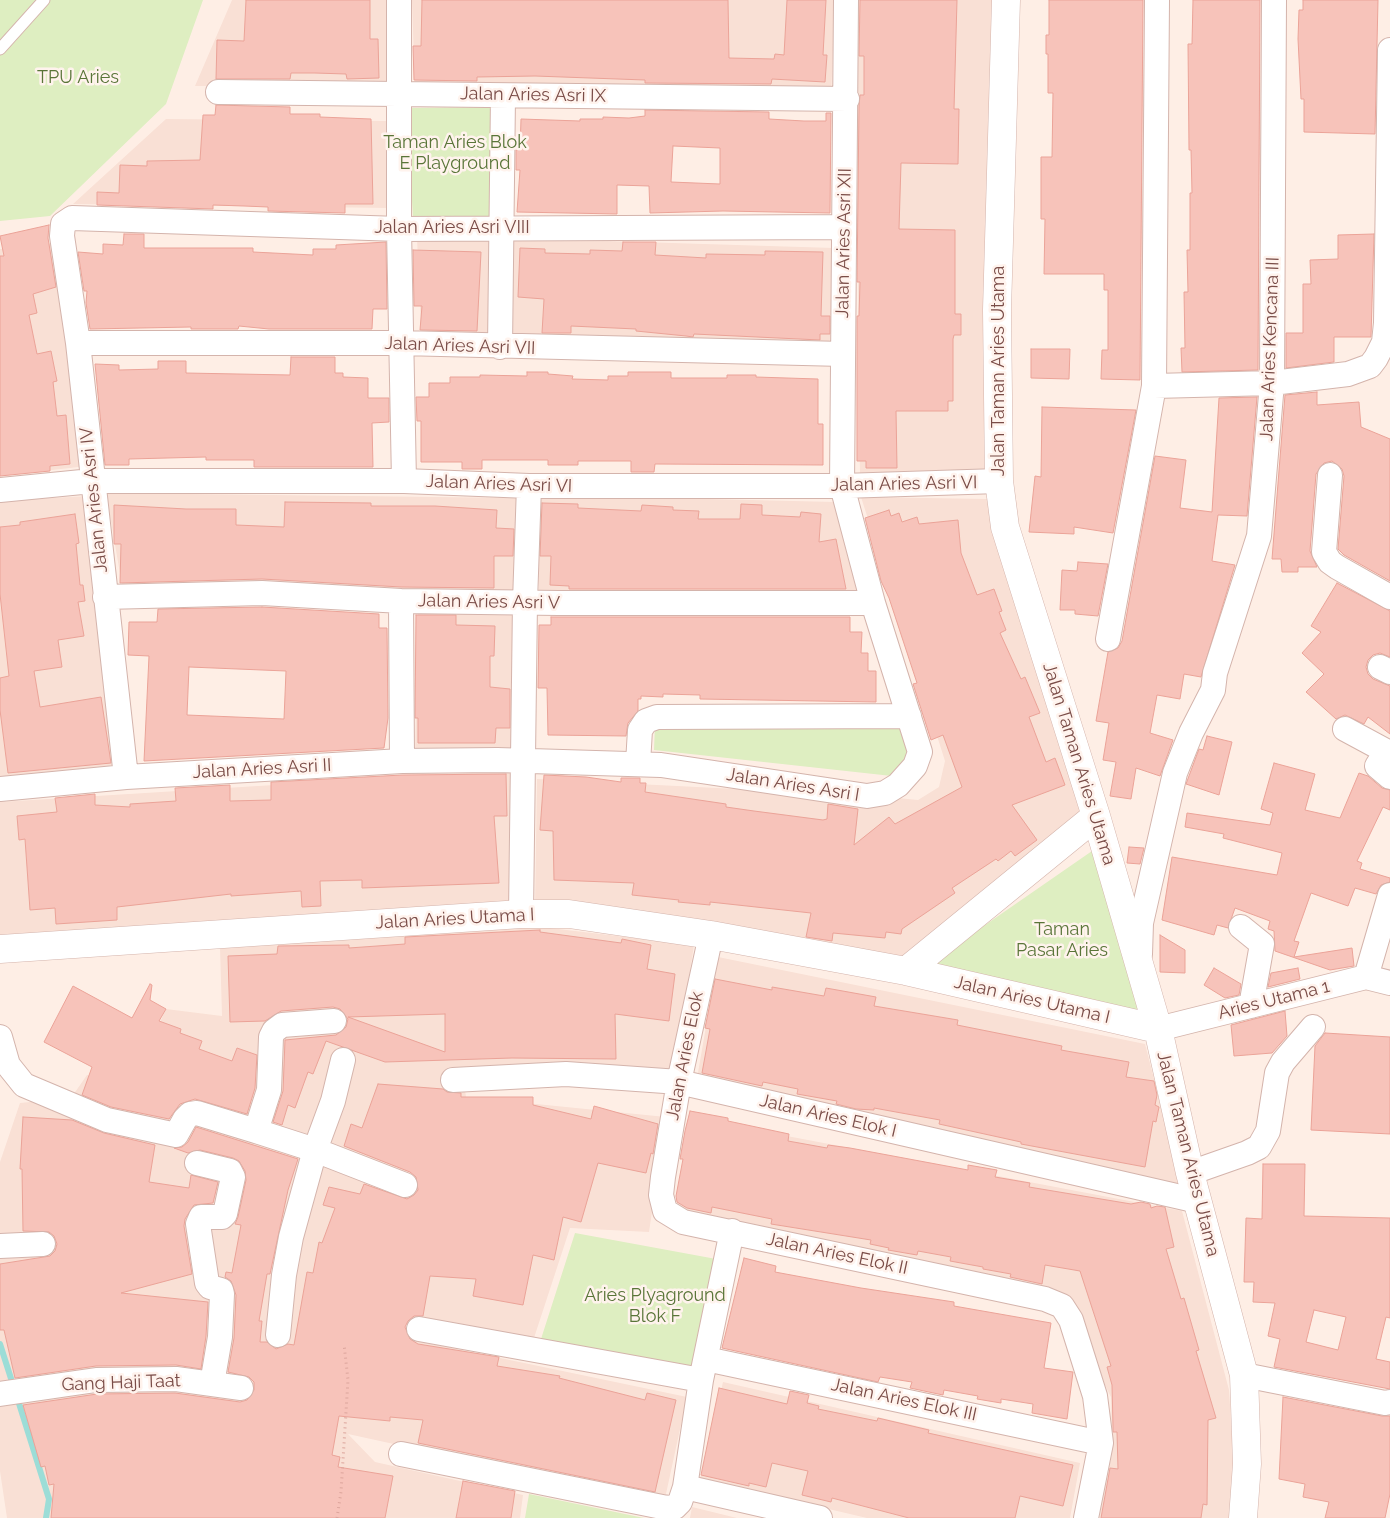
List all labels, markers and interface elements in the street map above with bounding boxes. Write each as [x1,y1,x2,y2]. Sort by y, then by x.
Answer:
park label: TPU Aries [37,67,119,89]
street label: Jalan Aries Asri IX [460,83,606,107]
park label: Taman Aries Blok E Playground [383,132,527,174]
street label: Jalan Aries Asri XII [832,168,856,318]
street label: Jalan Aries Asri VIII [374,217,530,239]
street label: Jalan Aries Kencana III [1256,256,1284,442]
street label: Jalan Taman Aries Utama [988,266,1010,476]
street label: Jalan Aries Asri VII [384,333,536,359]
street label: Jalan Aries Asri IV [76,426,112,574]
street label: Jalan Aries Asri VI [425,471,573,497]
street label: Jalan Aries Asri VI [831,472,977,496]
street label: Jalan Aries Asri V [418,590,560,614]
street label: Jalan Taman Aries Utama [1038,660,1120,868]
street label: Jalan Aries Asri II [192,755,332,783]
street label: Jalan Aries Asri I [725,764,861,806]
street label: Jalan Aries Utama I [375,904,535,934]
park label: Taman Pasar Aries [1016,919,1108,962]
street label: Jalan Aries Utama I [952,972,1112,1028]
street label: Aries Utama 1 [1216,976,1332,1024]
street label: Jalan Aries Elok [662,990,708,1122]
street label: Jalan Taman Aries Utama [1152,1049,1224,1259]
street label: Jalan Aries Elok I [758,1090,898,1142]
street label: Jalan Aries Elok II [764,1228,910,1280]
park label: Aries Plyaground Blok F [584,1285,726,1328]
street label: Gang Haji Taat [61,1370,181,1396]
street label: Jalan Aries Elok III [829,1374,979,1426]

